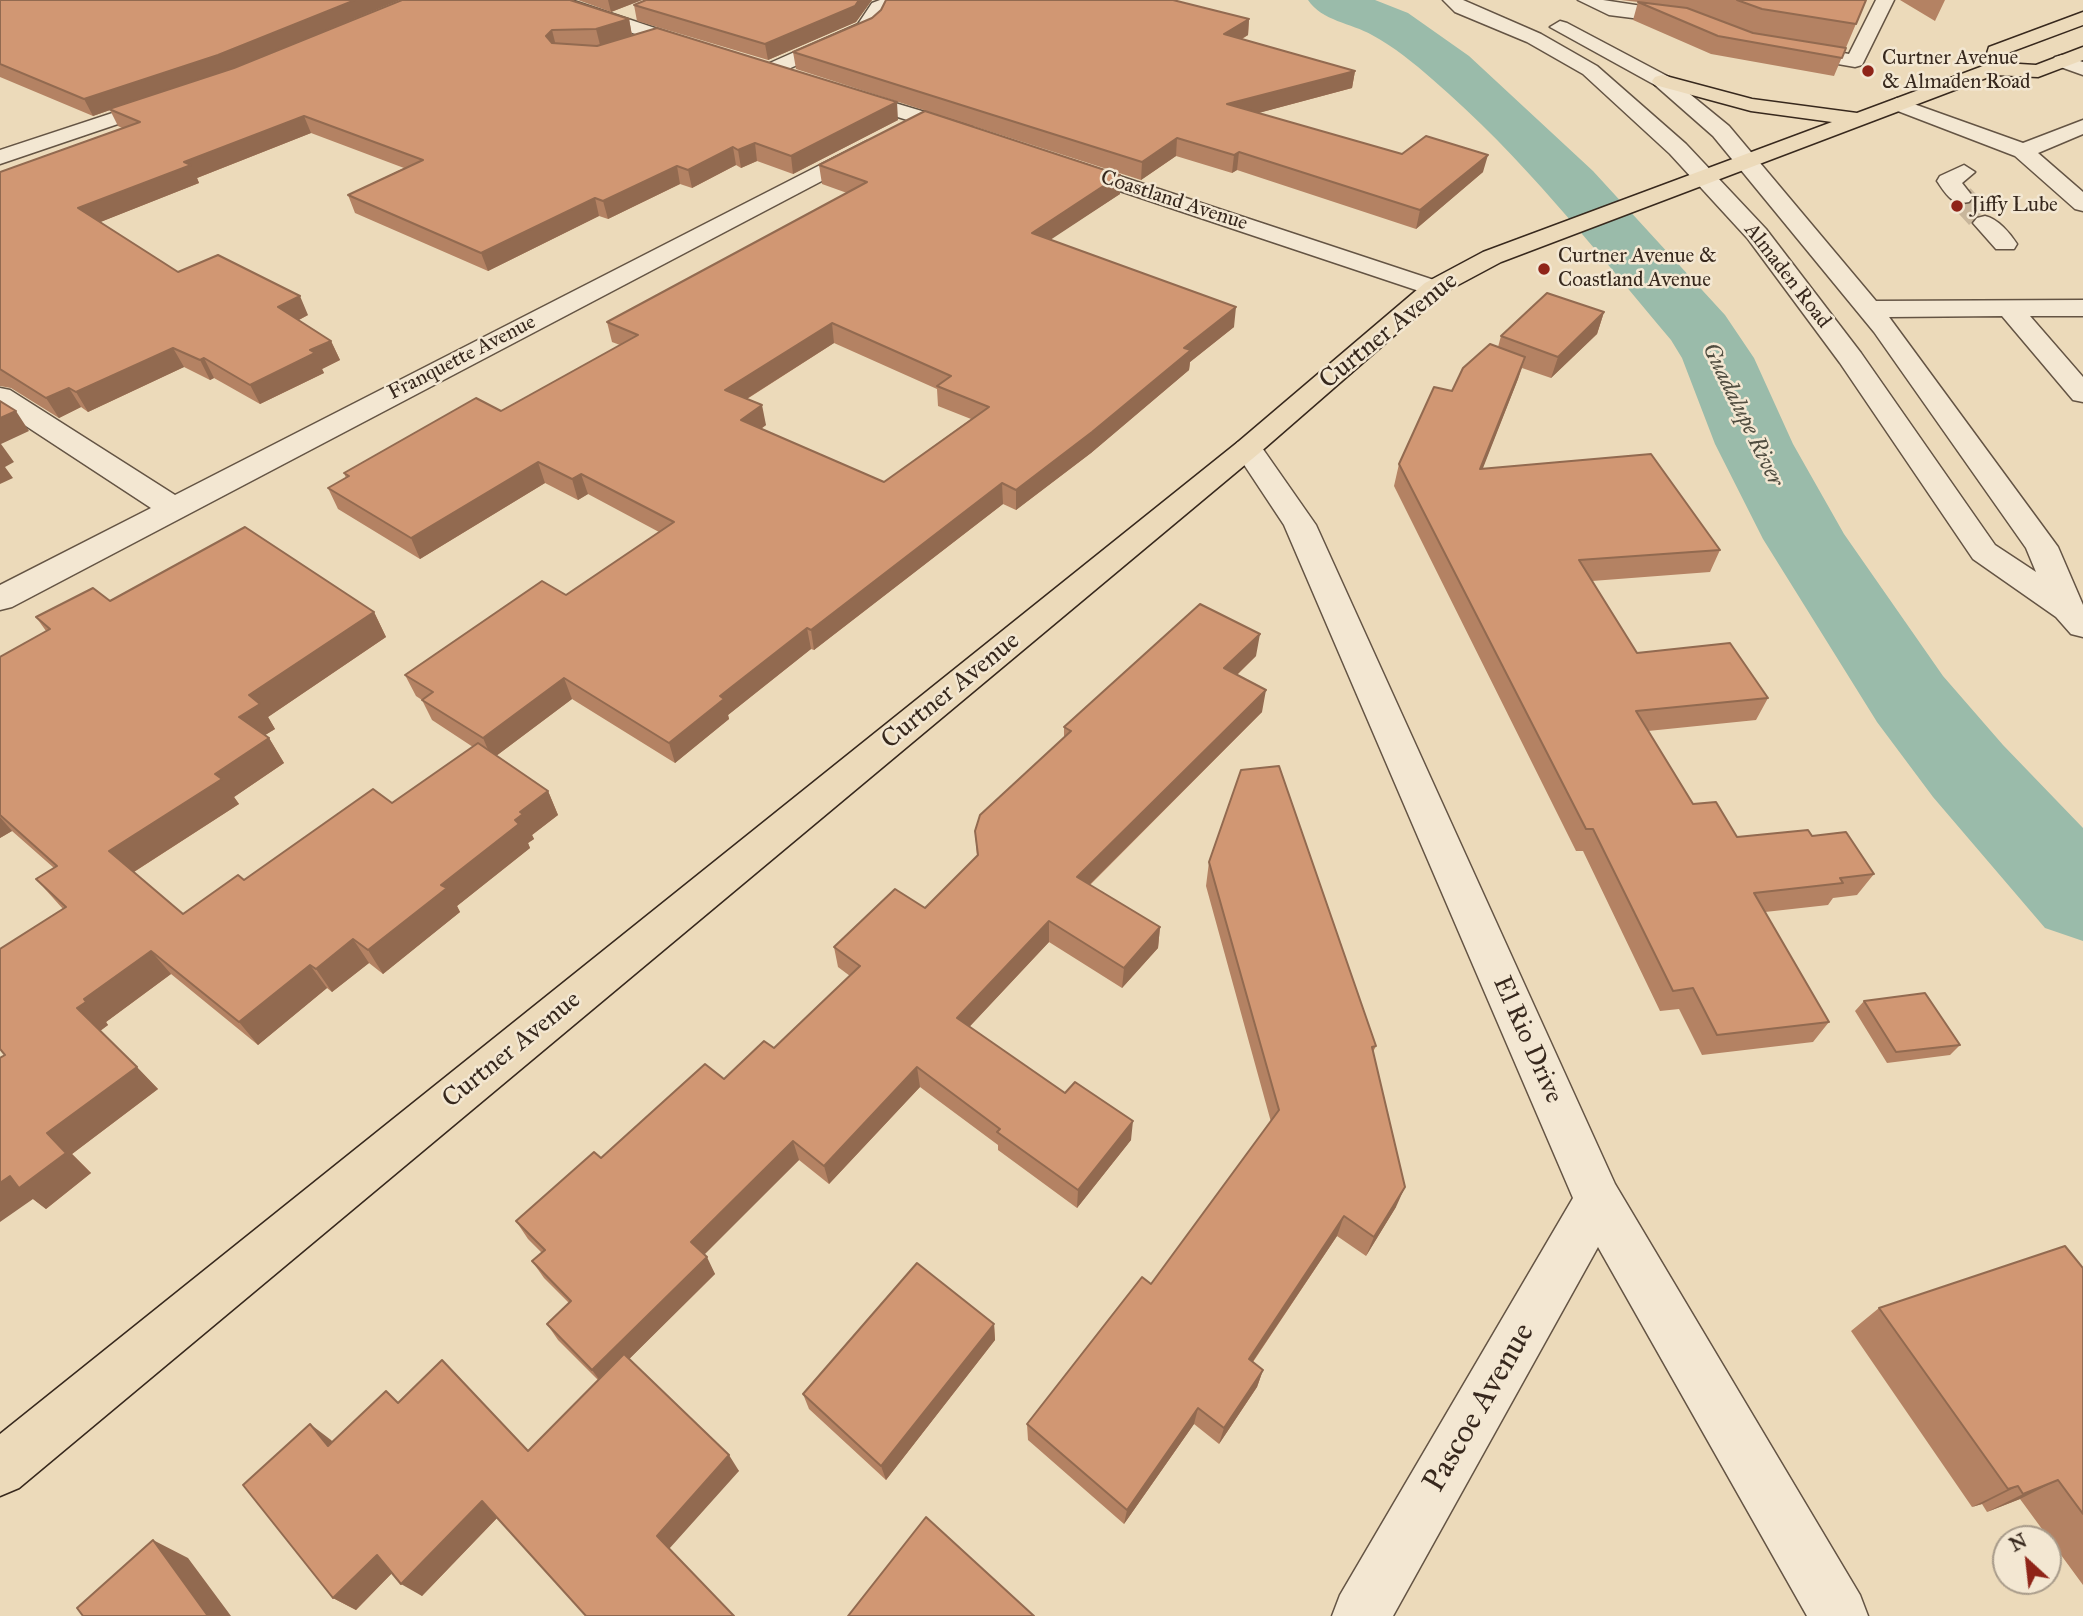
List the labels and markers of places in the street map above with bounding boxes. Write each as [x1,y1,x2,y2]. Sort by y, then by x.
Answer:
place label: Curtner Avenue & Almaden Road [1882,46,2031,96]
marker: Curtner Avenue & Almaden Road [1860,63,1876,79]
place label: Jiffy Lube [1971,193,2058,219]
marker: Jiffy Lube [1949,198,1965,214]
place label: Curtner Avenue & Coastland Avenue [1558,244,1717,294]
marker: Curtner Avenue & Coastland Avenue [1536,261,1552,277]

